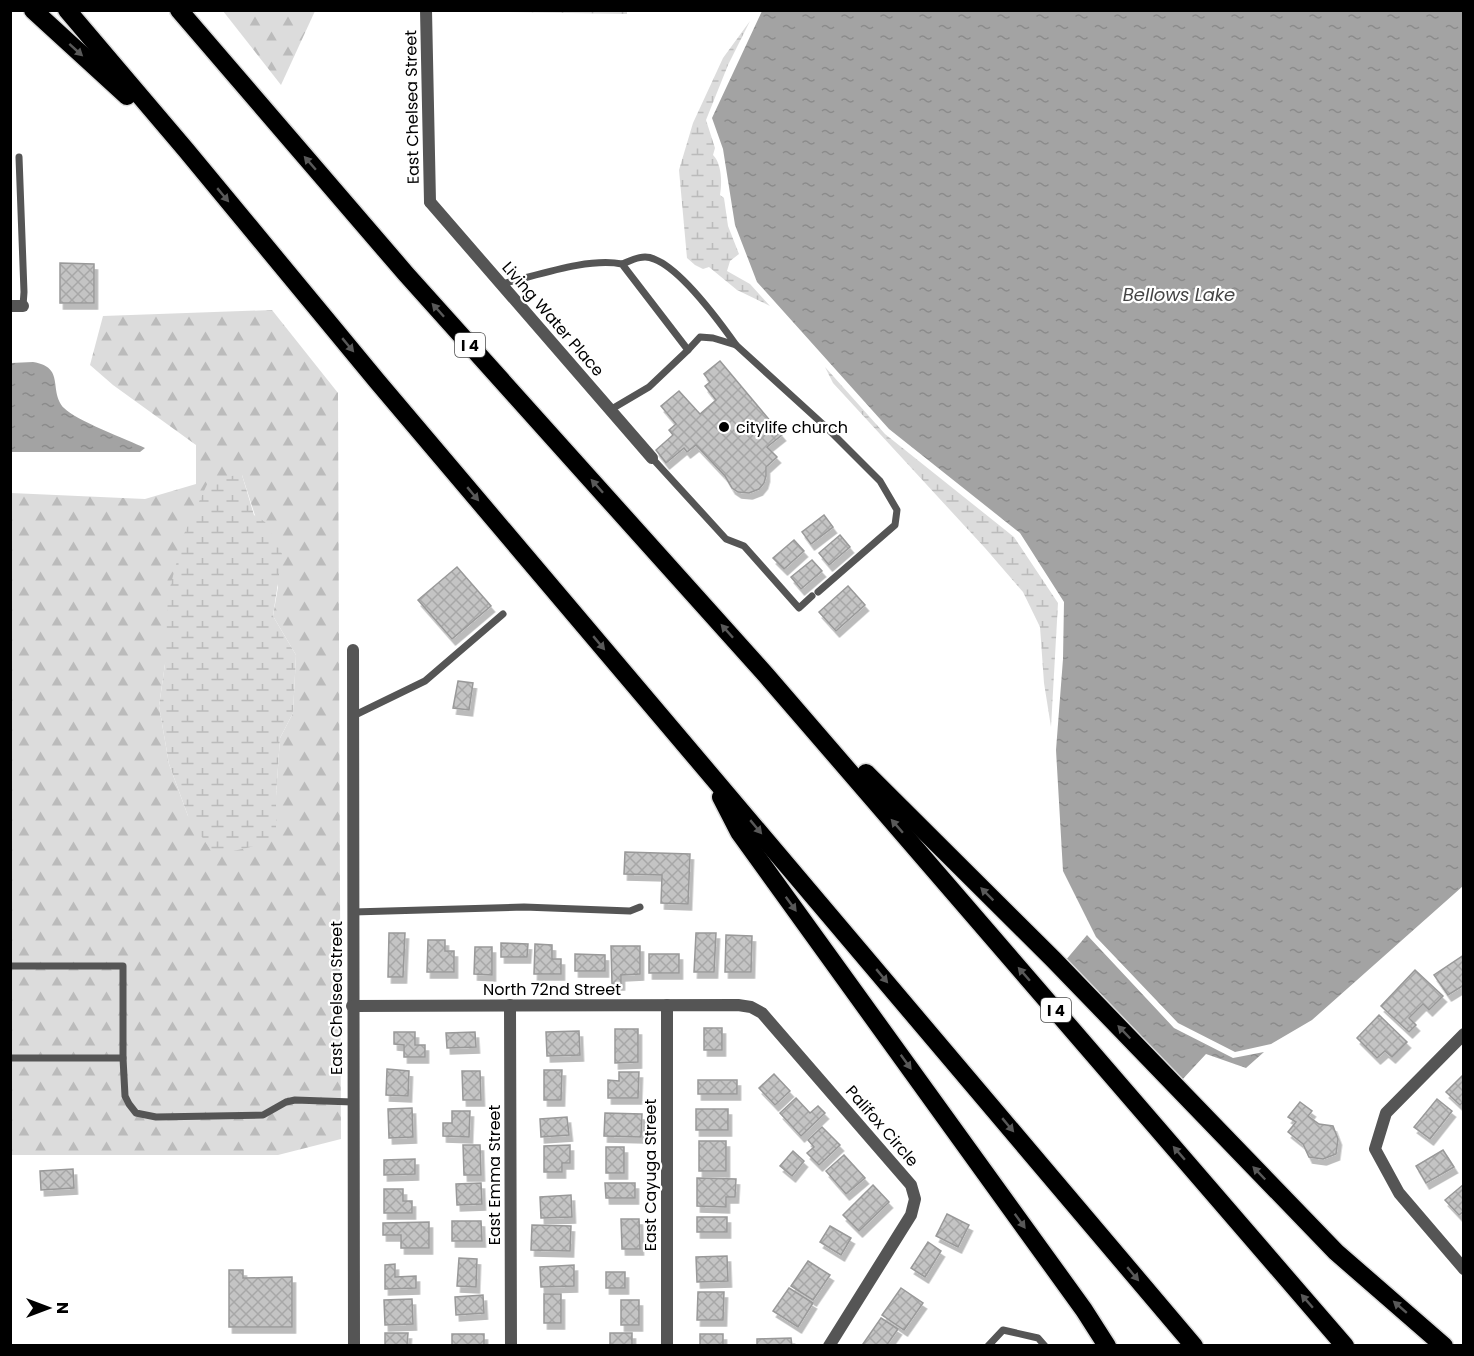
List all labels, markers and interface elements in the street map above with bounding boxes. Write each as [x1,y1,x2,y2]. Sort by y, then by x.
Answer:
street label: East Chelsea Street [399,30,425,184]
one-way arrow [69,43,84,57]
one-way arrow [304,155,317,171]
one-way arrow [216,187,229,202]
street label: Living Water Place [497,257,609,381]
water label: Bellows Lake [1123,282,1235,307]
one-way arrow [432,303,445,318]
road number: I 4 [455,333,485,357]
one-way arrow [341,337,354,353]
place label: citylife church [736,416,848,439]
marker: citylife church [717,420,731,434]
one-way arrow [591,479,604,494]
one-way arrow [467,486,480,502]
one-way arrow [721,624,734,639]
one-way arrow [593,635,606,651]
one-way arrow [749,819,762,834]
one-way arrow [891,819,904,834]
one-way arrow [980,887,994,901]
one-way arrow [785,897,797,912]
street label: East Chelsea Street [325,921,348,1075]
one-way arrow [1018,966,1031,982]
one-way arrow [875,968,888,984]
street label: North 72nd Street [483,978,621,1001]
road number: I 4 [1041,998,1071,1022]
one-way arrow [1117,1026,1131,1040]
one-way arrow [899,1055,911,1070]
street label: Palifox Circle [840,1080,924,1172]
street label: East Cayuga Street [639,1099,662,1251]
street label: East Emma Street [483,1105,506,1245]
one-way arrow [1001,1117,1014,1133]
one-way arrow [1172,1146,1186,1161]
one-way arrow [1252,1165,1266,1180]
one-way arrow [1013,1213,1025,1228]
one-way arrow [1127,1266,1140,1282]
north arrow [18,1278,78,1338]
one-way arrow [1300,1293,1313,1309]
one-way arrow [1393,1301,1408,1314]
text: N [51,1302,74,1314]

